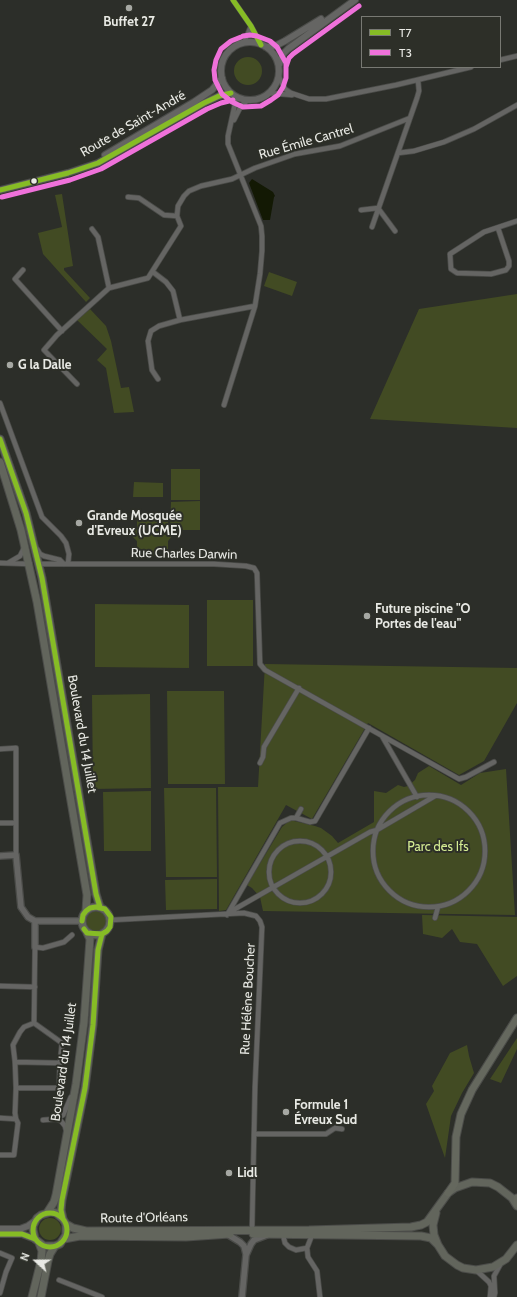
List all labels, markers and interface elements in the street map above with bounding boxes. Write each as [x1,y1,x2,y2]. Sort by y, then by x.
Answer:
marker: Buffet 27 [124,3,134,13]
place label: Buffet 27 [103,14,155,30]
legend [361,16,501,68]
text: T7 [399,25,411,40]
text: T3 [399,45,412,60]
street label: Route de Saint-André [78,87,188,161]
street label: Rue Émile Cantrel [257,121,355,163]
unlabelled marker [29,176,39,186]
place label: G la Dalle [18,357,72,373]
marker: G la Dalle [5,360,15,370]
place label: Grande Mosquée d'Evreux (UCME) [87,508,182,539]
marker: Grande Mosquée d'Evreux (UCME) [74,518,84,528]
street label: Rue Charles Darwin [131,545,237,563]
place label: Future piscine "O Portes de l'eau" [375,601,470,632]
marker: Future piscine "O Portes de l'eau" [362,611,372,621]
street label: Boulevard du 14 Juillet [64,674,100,794]
park label: Parc des Ifs [407,839,469,855]
street label: Rue Hélène Boucher [237,943,259,1055]
street label: Boulevard du 14 Juillet [48,1002,80,1122]
place label: Formule 1 Évreux Sud [294,1097,357,1128]
marker: Formule 1 Évreux Sud [281,1107,291,1117]
place label: Lidl [237,1165,257,1181]
marker: Lidl [224,1168,234,1178]
street label: Route d'Orléans [100,1209,188,1227]
north arrow [16,1241,56,1281]
text: N [17,1251,33,1263]

